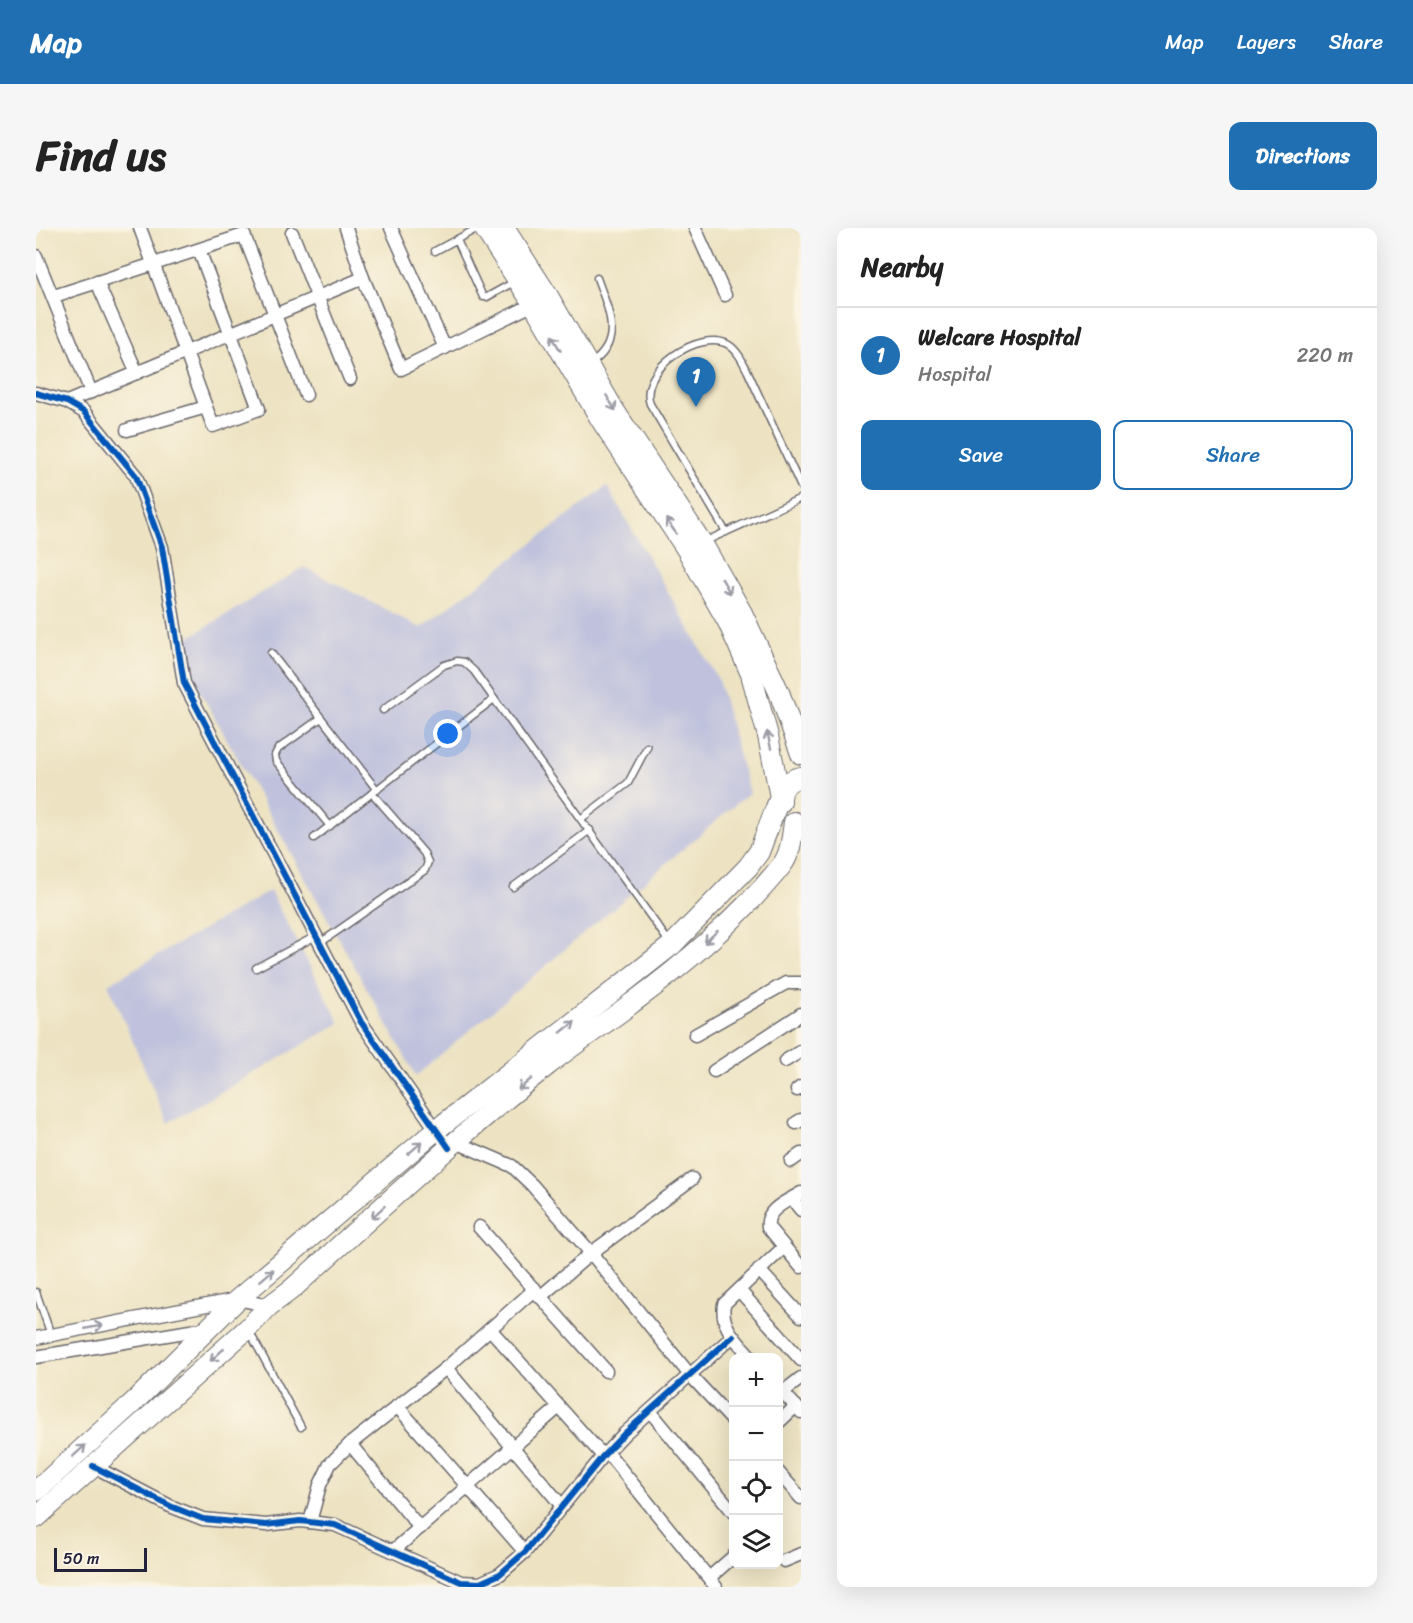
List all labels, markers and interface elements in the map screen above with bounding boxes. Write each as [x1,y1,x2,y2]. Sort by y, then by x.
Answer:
text: Map [30,18,82,67]
text: Map [1165,23,1204,61]
text: Layers [1237,23,1296,61]
text: Share [1329,23,1383,61]
text: Find us [36,119,166,193]
button: Directions [1229,122,1377,190]
text: Nearby [861,244,943,290]
text: Welcare Hospital [918,318,1081,357]
one-way arrow [550,335,562,352]
text: 1 [876,338,885,373]
text: 220 m [1297,338,1353,373]
text: Hospital [918,357,991,392]
pin: 1 [676,358,716,407]
one-way arrow [605,395,617,412]
button: Save [861,420,1101,490]
button: Share [1113,420,1353,490]
one-way arrow [665,518,677,534]
one-way arrow [721,577,733,594]
your location [433,719,462,748]
one-way arrow [762,730,774,749]
one-way arrow [703,930,718,944]
one-way arrow [560,1020,576,1033]
one-way arrow [518,1077,533,1091]
one-way arrow [407,1141,422,1155]
one-way arrow [370,1204,385,1219]
one-way arrow [259,1268,275,1281]
one-way arrow [83,1321,103,1332]
one-way arrow [210,1348,225,1362]
map controls [729,1353,783,1569]
button: + [729,1353,783,1407]
button: − [729,1407,783,1461]
one-way arrow [71,1444,86,1458]
button: locate [729,1461,783,1515]
button: layers [729,1515,783,1569]
text: 50 m [63,1544,99,1573]
scale bar [54,1545,147,1572]

